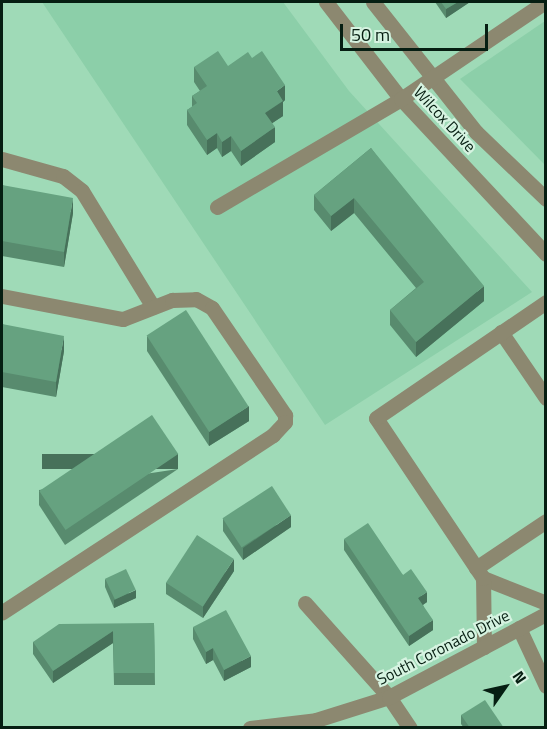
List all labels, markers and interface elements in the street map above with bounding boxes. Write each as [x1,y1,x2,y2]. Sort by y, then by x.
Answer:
scale bar [343,12,492,50]
text: 50 m [351,21,390,48]
street label: Wilcox Drive [410,82,480,156]
street label: South Coronado Drive [374,605,512,689]
north arrow [475,657,535,717]
text: N [507,666,533,688]

